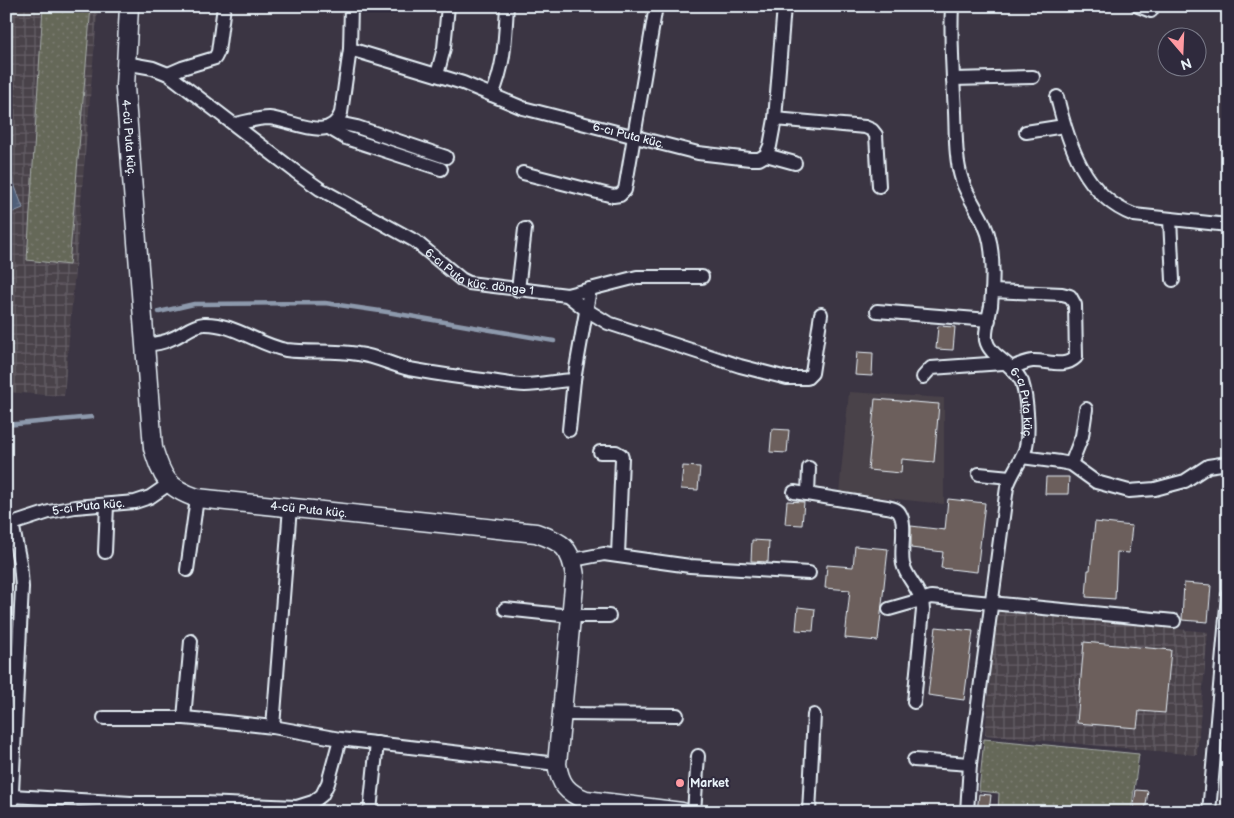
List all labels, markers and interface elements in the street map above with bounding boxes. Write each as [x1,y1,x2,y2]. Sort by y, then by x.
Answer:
north arrow [1156,28,1206,78]
text: N [1178,54,1194,74]
street label: 4-cü Puta küç. [118,99,139,177]
street label: 6-cı Puta küç. [591,119,666,152]
street label: 6-cı Puta küç. döngə 1 [422,245,535,299]
street label: 6-cı Puta küç. [1006,364,1035,439]
street label: 5-ci Puta küç. [51,496,125,519]
street label: 4-cü Puta küç. [269,499,348,521]
place label: Market [690,776,729,791]
marker: Market [674,777,686,789]

